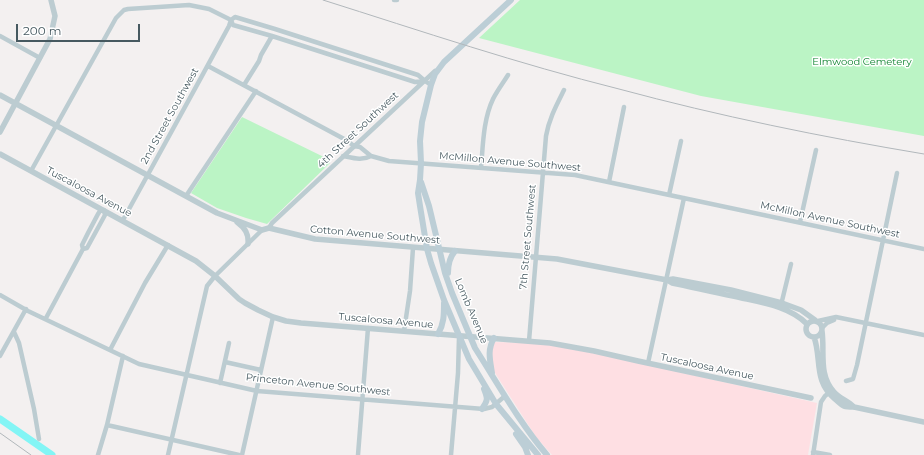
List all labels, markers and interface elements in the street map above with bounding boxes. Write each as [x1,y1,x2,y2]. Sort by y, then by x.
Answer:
scale bar [18,16,142,42]
text: 200 m [23,23,62,38]
park label: Elmwood Cemetery [812,56,912,68]
street label: 2nd Street Southwest [139,66,201,166]
street label: 4th Street Southwest [315,89,401,171]
street label: McMillon Avenue Southwest [439,150,581,174]
street label: Tuscaloosa Avenue [44,164,134,220]
street label: 7th Street Southwest [517,184,539,290]
street label: McMillon Avenue Southwest [759,199,901,241]
street label: Cotton Avenue Southwest [310,223,440,247]
street label: Lomb Avenue [452,277,490,345]
street label: Tuscaloosa Avenue [338,311,434,331]
street label: Tuscaloosa Avenue [659,351,755,383]
street label: Princeton Avenue Southwest [245,371,391,399]

